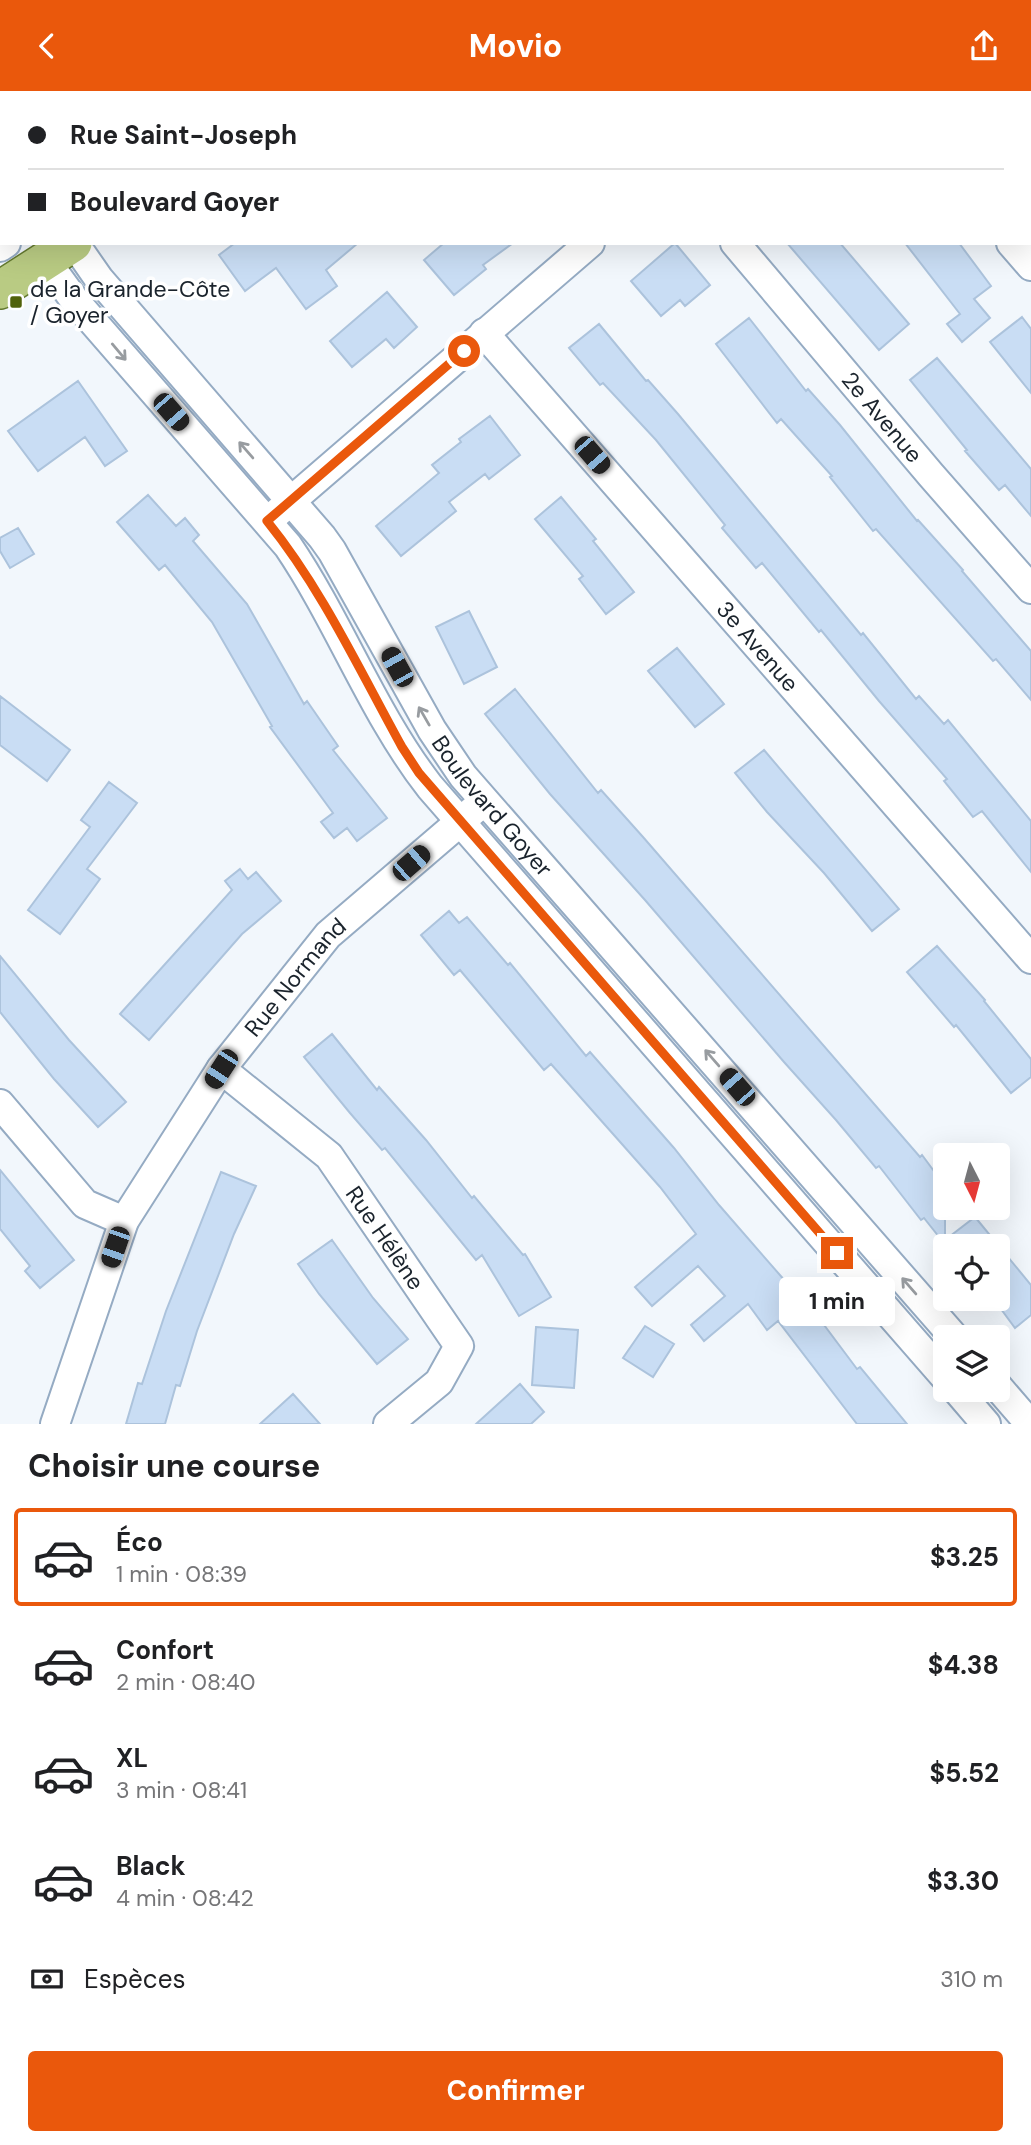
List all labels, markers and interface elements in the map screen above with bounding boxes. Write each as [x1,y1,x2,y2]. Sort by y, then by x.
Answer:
text: Movio [469,25,562,67]
icon: back [28,27,66,65]
icon: share [965,27,1003,65]
text: Rue Saint-Joseph [70,118,297,152]
text: Boulevard Goyer [70,185,279,219]
place label: de la Grande-Côte / Goyer [30,274,230,330]
marker: de la Grande-Côte / Goyer [8,294,24,310]
route start [448,335,480,367]
one-way arrow [111,343,127,361]
street label: 2e Avenue [835,365,929,469]
car [150,389,193,435]
car [571,432,614,478]
one-way arrow [238,441,254,459]
street label: 3e Avenue [710,595,806,698]
car [378,644,417,690]
one-way arrow [417,706,430,727]
street label: Boulevard Goyer [425,730,559,883]
car [389,841,434,885]
street label: Rue Normand [238,911,352,1042]
car [201,1046,242,1092]
one-way arrow [704,1050,720,1068]
car [716,1064,759,1110]
north arrow [933,1143,1010,1220]
map controls [933,1143,1010,1402]
street label: Rue Hélène [339,1180,431,1296]
car [99,1224,132,1270]
button: locate [933,1234,1010,1311]
route end [821,1237,853,1269]
callout: 1 min [779,1277,895,1327]
one-way arrow [901,1277,917,1295]
text: 1 min [809,1286,865,1316]
button: layers [933,1325,1010,1402]
text: Choisir une course [28,1445,320,1487]
text: Éco [116,1525,163,1559]
icon: car [32,1526,95,1589]
text: $3.25 [930,1540,999,1574]
text: 1 min · 08:39 [116,1559,247,1589]
text: Confort [116,1633,214,1667]
icon: car [32,1634,95,1697]
text: $4.38 [928,1648,999,1682]
text: 2 min · 08:40 [116,1667,255,1697]
text: XL [116,1741,148,1775]
icon: car [32,1742,95,1805]
text: $5.52 [930,1756,999,1790]
text: 3 min · 08:41 [116,1775,247,1805]
text: Black [116,1849,186,1883]
icon: car [32,1850,95,1913]
text: $3.30 [927,1864,999,1898]
text: 4 min · 08:42 [116,1883,254,1913]
icon: cash [28,1960,66,1998]
text: Espèces [84,1962,185,1996]
text: 310 m [940,1964,1003,1994]
button: Confirmer [28,2051,1003,2131]

